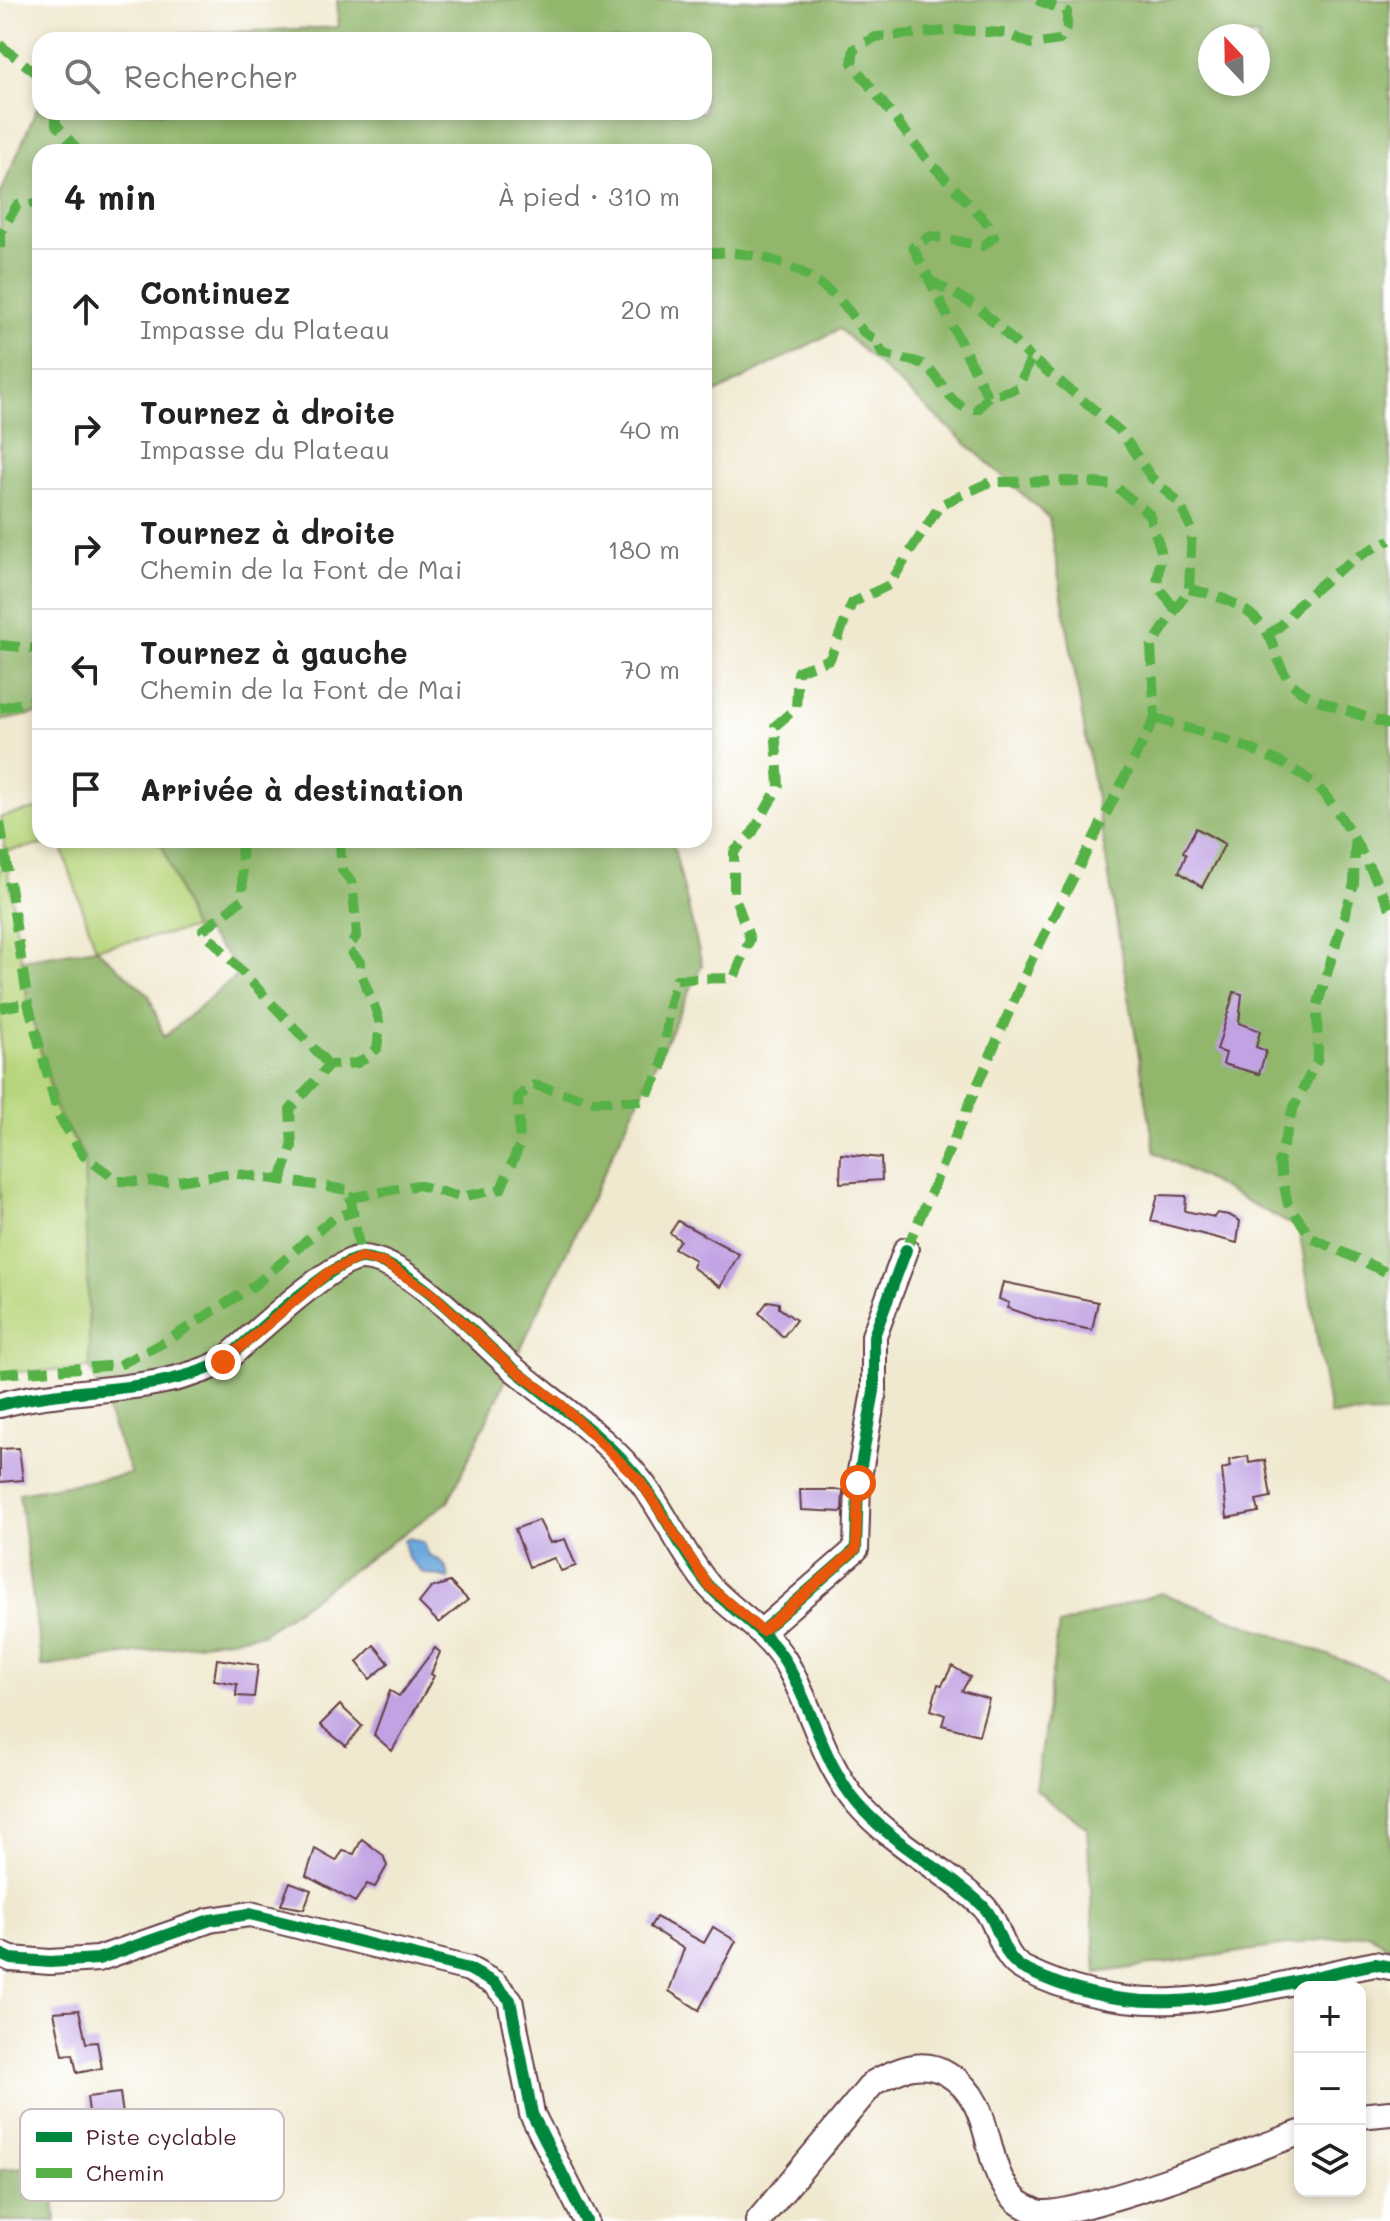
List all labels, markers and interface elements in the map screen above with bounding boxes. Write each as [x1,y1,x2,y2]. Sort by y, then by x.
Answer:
north arrow [1198,24,1270,96]
search box [32,32,712,120]
icon: search [60,54,104,98]
text: Rechercher [124,56,298,96]
text: 4 min [64,174,156,219]
text: À pied · 310 m [497,179,680,213]
text: Continuez [140,272,290,312]
icon: ahead [64,287,108,331]
text: 20 m [620,292,680,326]
text: Impasse du Plateau [140,312,390,346]
text: Tournez à droite [140,392,395,432]
icon: right [64,407,108,451]
text: 40 m [620,412,680,446]
text: Impasse du Plateau [140,432,390,466]
text: Tournez à droite [140,512,395,552]
icon: right [64,527,108,571]
text: 180 m [608,532,680,566]
text: Chemin de la Font de Mai [140,552,463,586]
text: Tournez à gauche [140,632,408,672]
icon: left [64,647,108,691]
text: 70 m [620,652,680,686]
text: Chemin de la Font de Mai [140,672,463,706]
icon: arrive [64,767,108,811]
text: Arrivée à destination [140,769,463,809]
route end [205,1344,241,1380]
route start [840,1465,876,1501]
map controls [1294,1981,1366,2197]
button: + [1294,1981,1366,2053]
button: − [1294,2053,1366,2125]
legend [20,2109,284,2201]
text: Piste cyclable [86,2122,237,2151]
button: layers [1294,2125,1366,2197]
text: Chemin [86,2158,164,2187]

